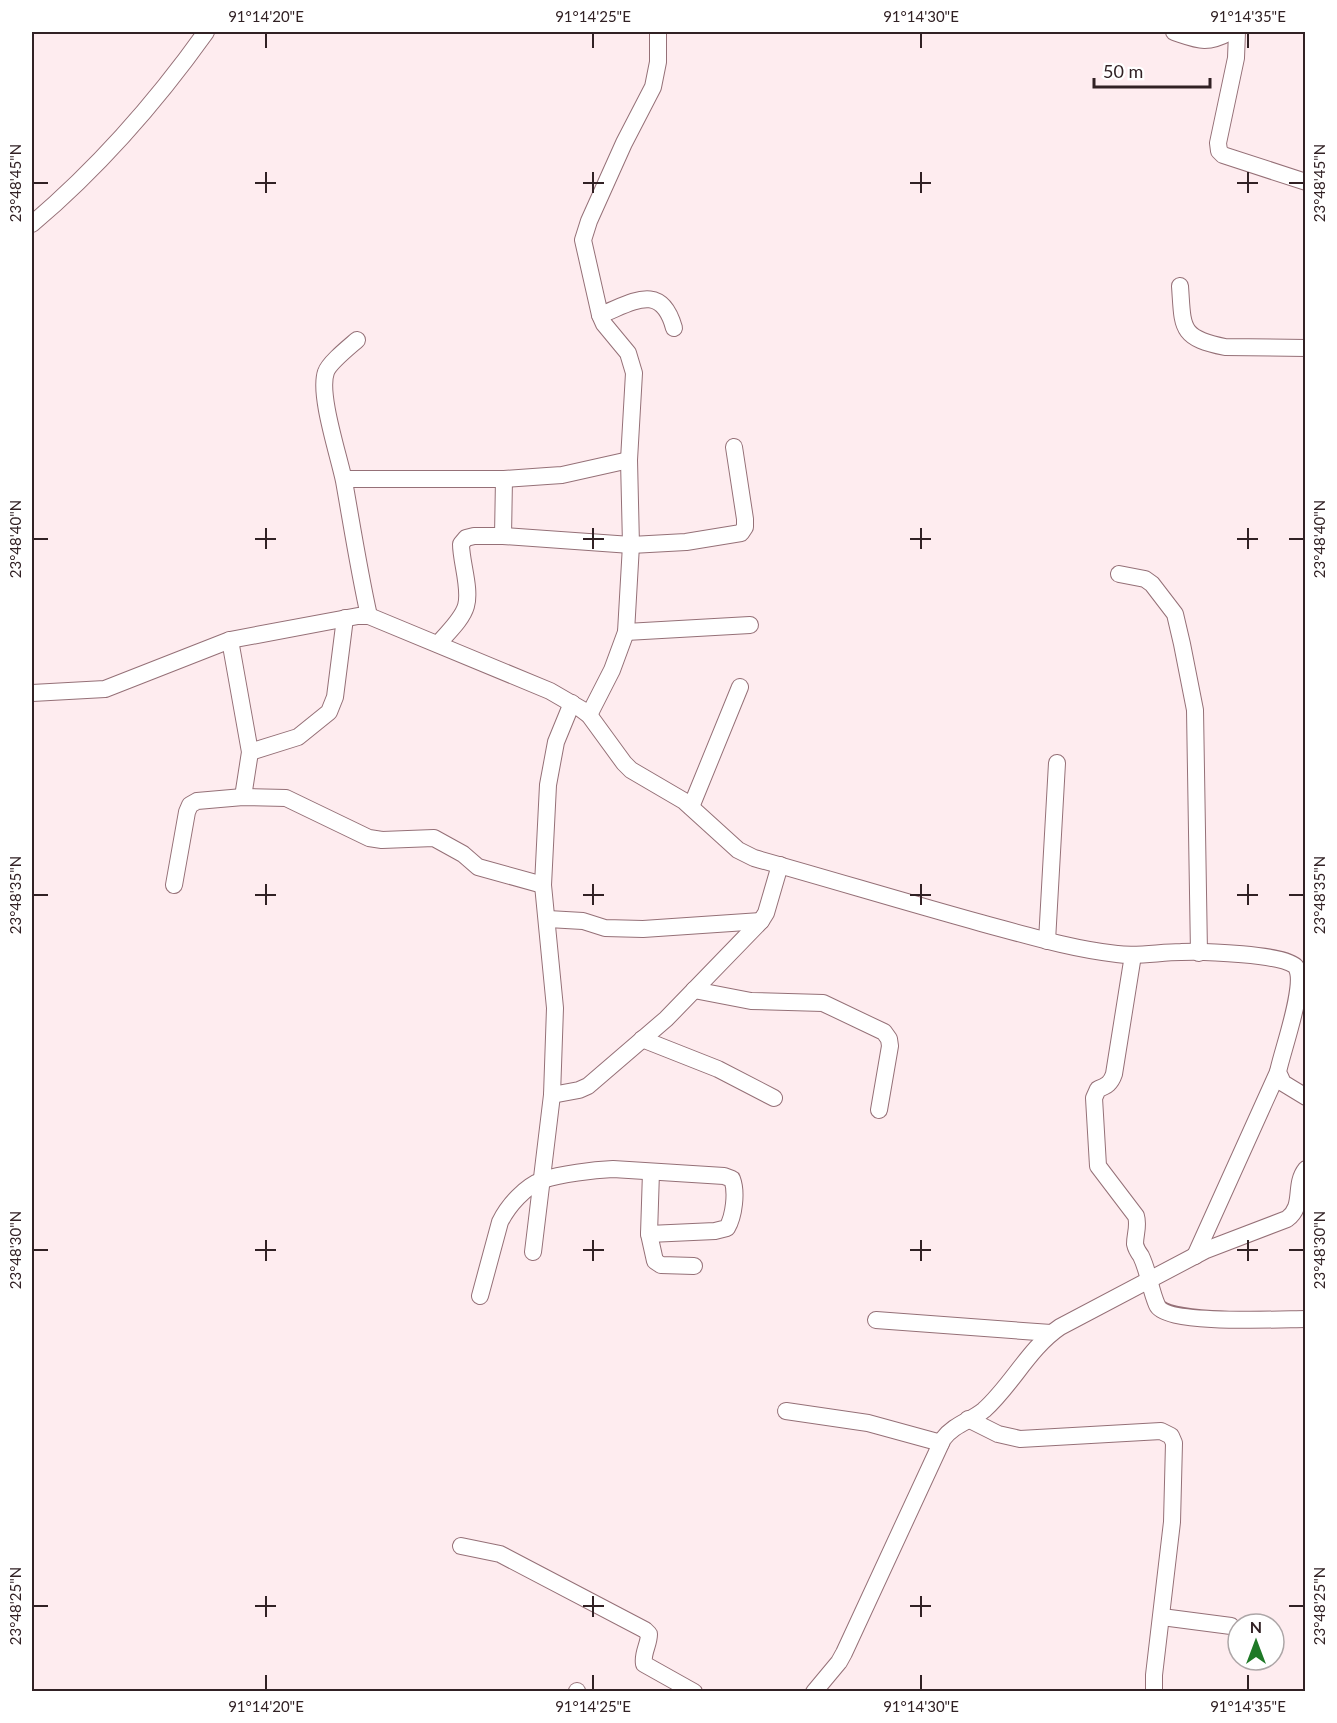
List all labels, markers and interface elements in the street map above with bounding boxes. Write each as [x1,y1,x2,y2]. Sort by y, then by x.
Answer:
text: 91°14'20"E [228,7,304,25]
text: 91°14'25"E [555,7,631,25]
text: 91°14'30"E [883,7,959,25]
text: 91°14'35"E [1210,7,1286,25]
scale bar [1094,51,1210,89]
text: 50 m [1103,60,1143,82]
text: 23°48'45"N [6,144,24,222]
text: 23°48'45"N [1310,144,1328,222]
text: 23°48'40"N [6,500,24,578]
text: 23°48'40"N [1310,500,1328,578]
text: 23°48'35"N [6,856,24,934]
text: 23°48'35"N [1310,856,1328,934]
text: 23°48'30"N [6,1211,24,1289]
text: 23°48'30"N [1310,1211,1328,1289]
text: 23°48'25"N [6,1567,24,1645]
text: 23°48'25"N [1310,1567,1328,1645]
north arrow [1226,1612,1286,1672]
text: N [1250,1617,1262,1636]
text: 91°14'20"E [228,1697,304,1715]
text: 91°14'25"E [555,1697,631,1715]
text: 91°14'30"E [883,1697,959,1715]
text: 91°14'35"E [1210,1697,1286,1715]

